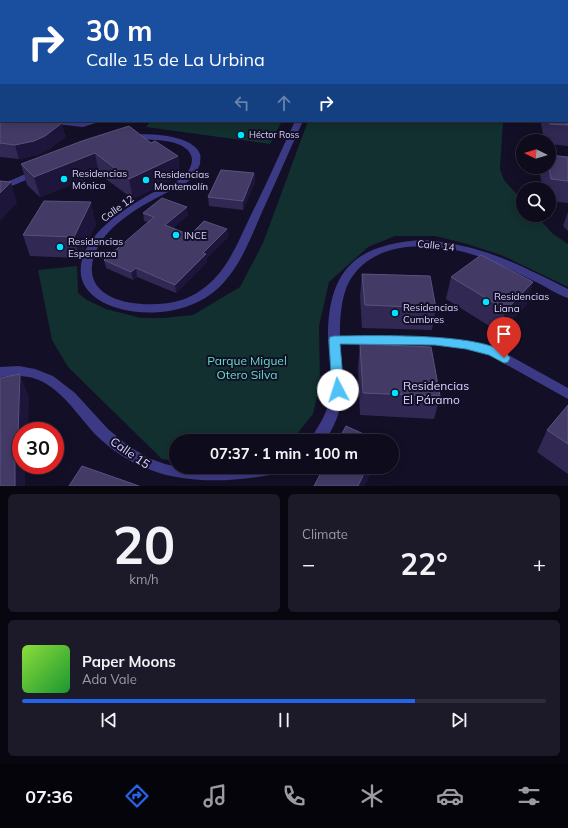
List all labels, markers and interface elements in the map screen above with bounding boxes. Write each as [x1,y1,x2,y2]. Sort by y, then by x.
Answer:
text: 30 m [86,13,152,48]
icon: right [20,16,72,68]
text: Calle 15 de La Urbina [86,48,265,71]
icon: left [231,92,253,114]
icon: ahead [273,92,295,114]
icon: right [315,92,337,114]
place label: Héctor Ross [249,129,299,140]
marker: Héctor Ross [236,130,246,140]
north arrow [516,134,556,174]
map controls [516,134,556,222]
place label: Residencias Mónica [72,167,127,192]
place label: Residencias Montemolín [154,168,209,193]
marker: Residencias Mónica [59,174,69,184]
marker: Residencias Montemolín [141,175,151,185]
button: search [516,182,556,222]
street label: Calle 12 [98,192,136,225]
place label: INCE [184,229,207,242]
marker: INCE [171,230,181,240]
place label: Residencias Esperanza [68,235,123,260]
street label: Calle 14 [417,237,455,254]
marker: Residencias Esperanza [55,242,65,252]
place label: Residencias Liana [494,290,549,315]
marker: Residencias Liana [481,297,491,307]
place label: Residencias Cumbres [403,301,458,326]
marker: Residencias Cumbres [390,308,400,318]
pin [487,317,521,358]
icon: arrive [493,323,515,345]
park label: Parque Miguel Otero Silva [207,353,287,382]
position arrow [317,369,359,411]
place label: Residencias El Páramo [403,378,469,407]
marker: Residencias El Páramo [390,388,400,398]
speed limit sign: 30 [12,422,64,474]
street label: Calle 15 [108,434,153,472]
text: 07:37 · 1 min · 100 m [210,444,358,463]
text: 20 [113,512,175,577]
text: Climate [302,526,348,542]
text: 22° [400,545,448,583]
text: − [302,550,315,578]
text: + [533,550,546,578]
text: km/h [129,571,159,587]
text: Paper Moons [82,652,176,671]
text: Ada Vale [82,671,137,687]
icon: previous [98,709,120,731]
icon: pause [273,709,295,731]
icon: next [448,709,470,731]
icon: directions [123,782,151,810]
icon: music [201,782,229,810]
icon: phone [280,782,308,810]
icon: climate [358,782,386,810]
icon: car [436,782,464,810]
icon: filters [515,782,543,810]
text: 07:36 [25,785,73,808]

